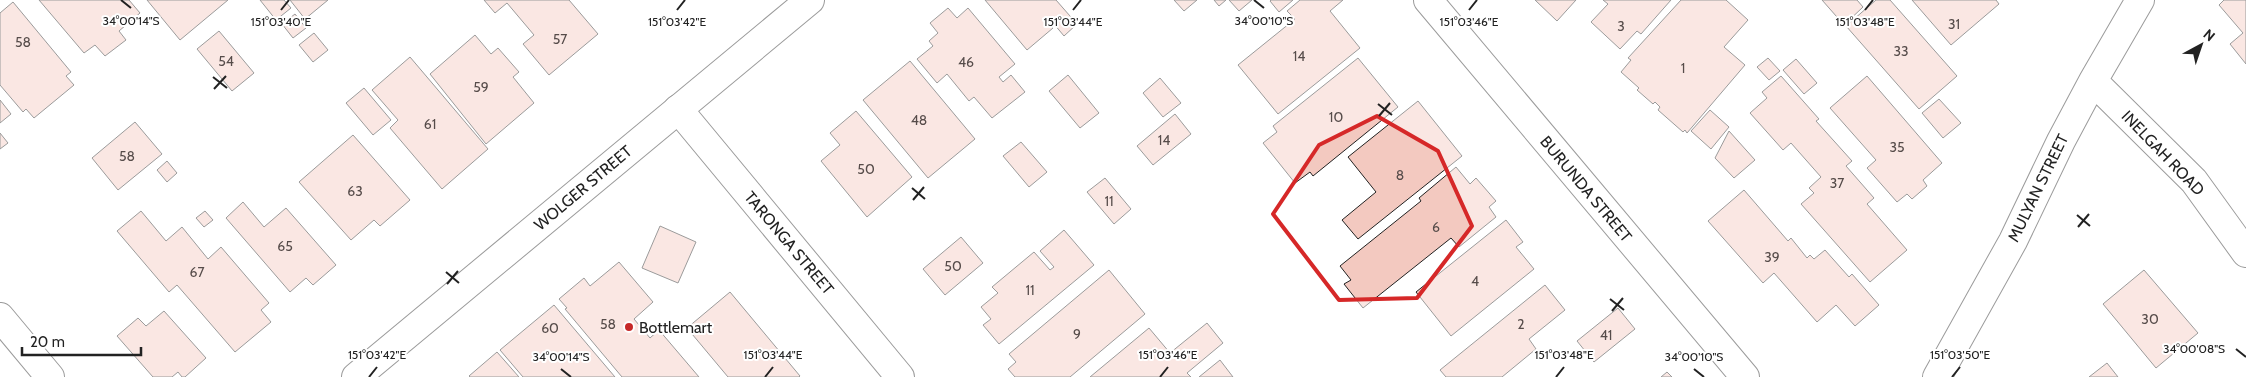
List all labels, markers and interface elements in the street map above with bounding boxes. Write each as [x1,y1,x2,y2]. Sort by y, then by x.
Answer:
text: 34°00'14"S [102,13,160,28]
text: 34°00'10"S [1235,13,1293,28]
text: 151°03'40"E [251,14,312,29]
text: 151°03'42"E [648,14,706,29]
text: 151°03'44"E [1044,14,1103,29]
text: 151°03'46"E [1440,14,1499,29]
text: 151°03'48"E [1835,14,1895,29]
house number: 31 [1948,15,1960,33]
house number: 3 [1617,17,1625,35]
north arrow [2176,20,2226,70]
text: N [2200,25,2219,45]
house number: 57 [553,30,567,48]
house number: 58 [15,33,31,51]
house number: 33 [1893,42,1909,60]
house number: 14 [1293,47,1305,65]
house number: 54 [218,52,234,70]
house number: 46 [958,53,974,71]
house number: 1 [1681,59,1685,77]
house number: 59 [473,78,489,96]
street label: INELGAH ROAD [2118,107,2208,199]
house number: 10 [1329,108,1343,126]
house number: 48 [911,111,927,129]
house number: 61 [424,115,436,133]
house number: 14 [1158,131,1170,149]
street label: MULYAN STREET [2004,131,2072,245]
street label: BURUNDA STREET [1536,132,1636,246]
house number: 35 [1889,138,1905,156]
street label: WOLGER STREET [530,141,636,234]
house number: 58 [119,147,135,165]
house number: 50 [857,160,875,178]
house number: 8 [1396,166,1404,184]
house number: 37 [1830,174,1844,192]
house number: 63 [347,182,363,200]
street label: TARONGA STREET [740,188,838,299]
house number: 11 [1104,192,1114,210]
house number: 6 [1432,218,1440,236]
house number: 65 [277,237,293,255]
house number: 39 [1764,248,1780,266]
house number: 50 [944,257,962,275]
house number: 67 [190,263,204,281]
house number: 4 [1471,272,1479,290]
house number: 11 [1025,281,1035,299]
house number: 30 [2141,310,2159,328]
house number: 58 [600,315,616,333]
house number: 2 [1517,315,1525,333]
place label: Bottlemart [639,318,713,337]
house number: 60 [541,319,559,337]
marker: Bottlemart [623,321,635,333]
scale bar [22,324,141,356]
house number: 9 [1073,325,1081,343]
house number: 41 [1600,326,1612,344]
text: 20 m [30,333,65,351]
text: 34°00'08"S [2163,341,2225,356]
text: 151°03'42"E [348,347,406,362]
text: 151°03'44"E [744,347,803,362]
text: 151°03'46"E [1139,347,1198,362]
text: 151°03'48"E [1534,347,1594,362]
text: 151°03'50"E [1930,347,1990,362]
text: 34°00'14"S [532,349,590,364]
text: 34°00'10"S [1665,349,1723,364]

